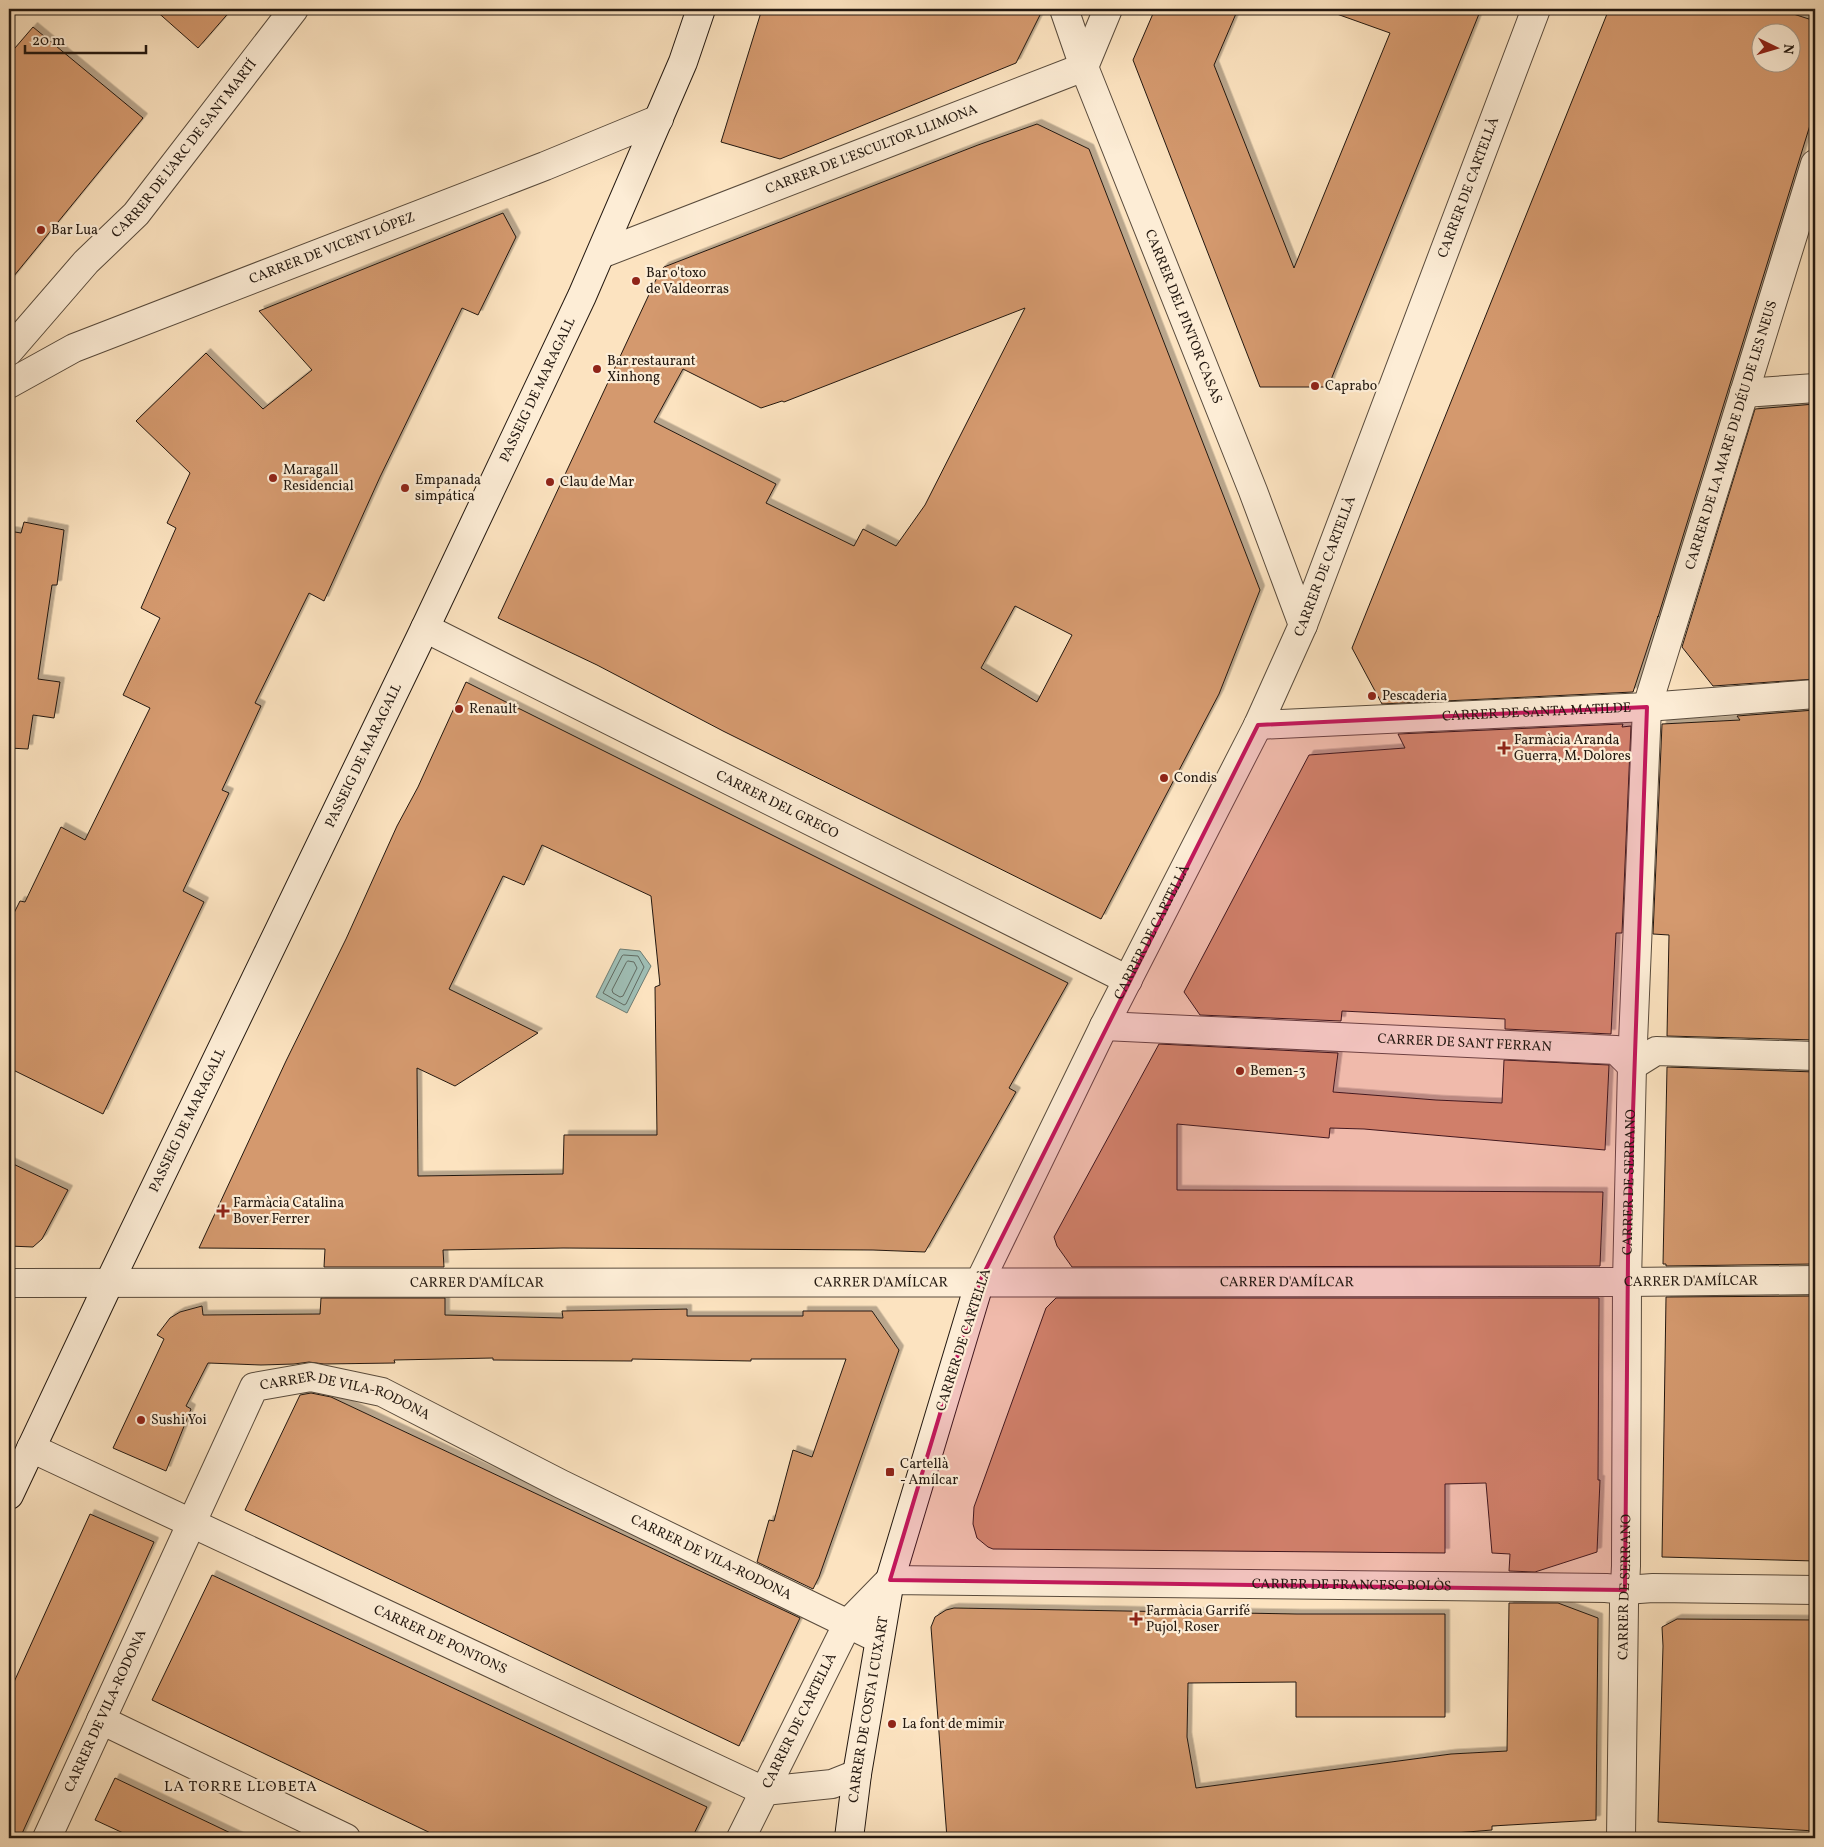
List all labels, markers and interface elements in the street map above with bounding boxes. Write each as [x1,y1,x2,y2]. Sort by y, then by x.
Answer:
scale bar [25,22,146,54]
north arrow [1752,22,1802,72]
text: 20 m [32,31,65,52]
text: N [1778,43,1797,55]
street label: CARRER DE L'ARC DE SANT MARTÍ [107,55,261,242]
street label: CARRER DE L'ESCULTOR LLIMONA [763,100,980,199]
street label: CARRER DE CARTELLÀ [1433,114,1504,261]
street label: CARRER DE VICENT LÓPEZ [246,208,418,289]
place label: Bar Lua [51,221,98,240]
marker: Bar Lua [35,224,47,236]
street label: CARRER DEL PINTOR CASAS [1140,227,1227,407]
place label: Bar o'toxo de Valdeorras [646,264,729,299]
marker: Bar o'toxo de Valdeorras [630,275,642,287]
street label: CARRER DE LA MARE DE DÉU DE LES NEUS [1680,298,1782,572]
street label: PASSEIG DE MARAGALL [495,314,580,465]
place label: Bar restaurant Xinhong [607,352,696,387]
marker: Bar restaurant Xinhong [591,363,603,375]
place label: Caprabo [1325,377,1377,396]
marker: Caprabo [1309,380,1321,392]
place label: Maragall Residencial [283,461,354,496]
place label: Empanada simpática [415,471,481,506]
marker: Maragall Residencial [267,472,279,484]
place label: Clau de Mar [560,473,634,492]
marker: Clau de Mar [544,476,556,488]
marker: Empanada simpática [399,482,411,494]
street label: CARRER DE CARTELLÀ [1289,493,1361,640]
street label: PASSEIG DE MARAGALL [321,680,406,831]
place label: Pescaderia [1382,687,1447,706]
marker: Pescaderia [1366,690,1378,702]
street label: CARRER DE SANTA MATILDE [1442,698,1632,726]
place label: Renault [469,700,517,719]
marker: Renault [453,703,465,715]
place label: Farmàcia Aranda Guerra, M. Dolores [1514,731,1631,766]
marker: Farmàcia Aranda Guerra, M. Dolores [1498,742,1510,754]
street label: CARRER DEL GRECO [713,766,842,843]
place label: Condis [1174,769,1217,788]
marker: Condis [1158,772,1170,784]
street label: CARRER DE CARTELLÀ [1110,861,1195,1003]
street label: CARRER DE SANT FERRAN [1377,1029,1552,1056]
street label: PASSEIG DE MARAGALL [145,1045,230,1196]
place label: Bemen-3 [1250,1062,1306,1081]
marker: Bemen-3 [1234,1065,1246,1077]
street label: CARRER DE SERRANO [1618,1109,1640,1255]
place label: Farmàcia Catalina Bover Ferrer [233,1194,344,1229]
marker: Farmàcia Catalina Bover Ferrer [217,1205,229,1217]
street label: CARRER DE CARTELLÀ [931,1266,996,1414]
street label: CARRER D'AMÍLCAR [1624,1271,1759,1292]
street label: CARRER D'AMÍLCAR [410,1273,545,1292]
street label: CARRER D'AMÍLCAR [814,1273,949,1292]
street label: CARRER D'AMÍLCAR [1220,1273,1355,1292]
street label: CARRER DE VILA-RODONA [259,1367,433,1425]
place label: Sushi Yoi [151,1411,207,1430]
marker: Sushi Yoi [135,1414,147,1426]
place label: Cartellà - Amílcar [900,1455,958,1490]
marker: Cartellà - Amílcar [884,1466,896,1478]
street label: CARRER DE VILA-RODONA [627,1510,795,1605]
street label: CARRER DE SERRANO [1614,1514,1636,1660]
street label: CARRER DE FRANCESC BOLÒS [1252,1575,1452,1596]
street label: CARRER DE PONTONS [371,1600,510,1679]
place label: Farmàcia Garrifé Pujol, Roser [1146,1602,1251,1637]
marker: Farmàcia Garrifé Pujol, Roser [1130,1613,1142,1625]
street label: CARRER DE COSTA I CUXART [844,1615,893,1804]
street label: CARRER DE VILA-RODONA [60,1626,151,1795]
street label: CARRER DE CARTELLÀ [758,1649,841,1792]
place label: La font de mimir [902,1715,1004,1734]
marker: La font de mimir [886,1718,898,1730]
district label: LA TORRE LLOBETA [164,1777,318,1798]

